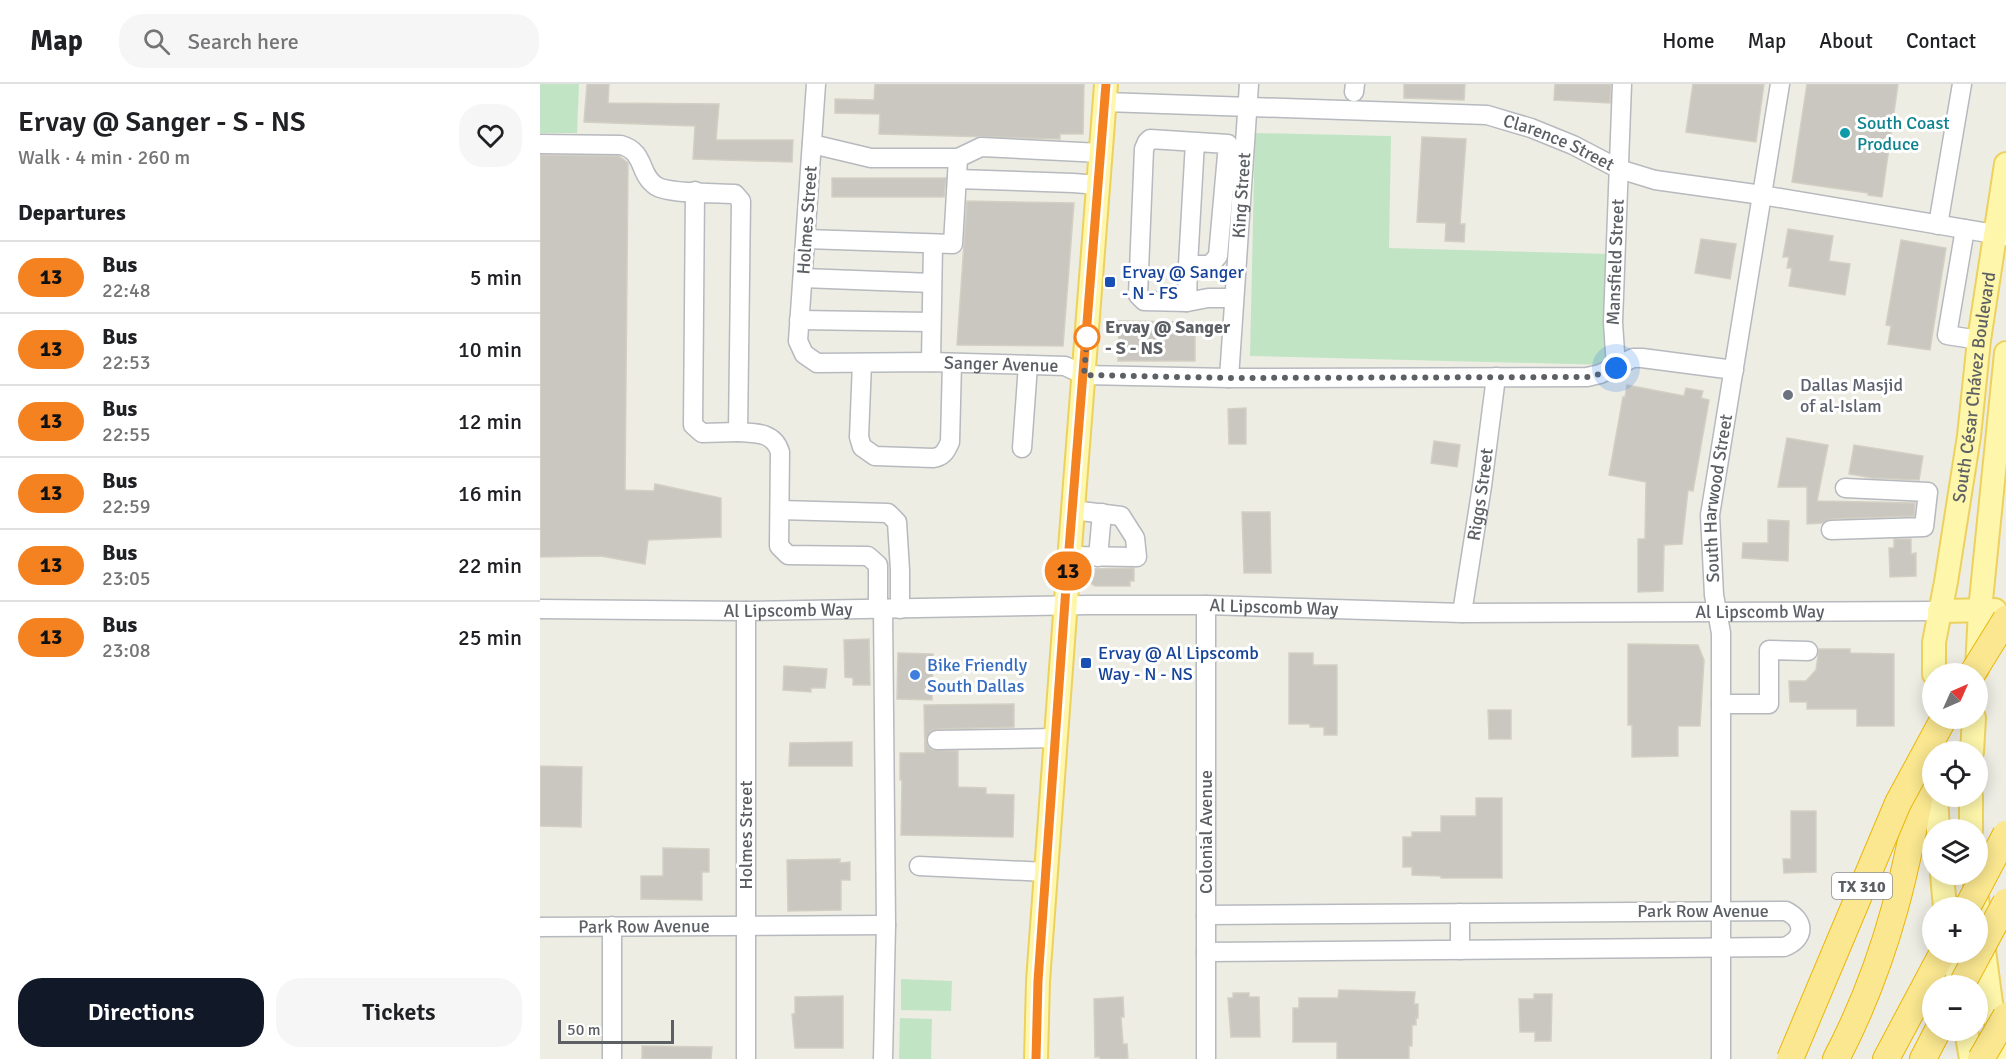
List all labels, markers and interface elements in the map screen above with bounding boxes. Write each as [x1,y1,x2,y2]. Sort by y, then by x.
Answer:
search box [119,14,539,68]
text: Map [30,24,83,58]
icon: search [140,25,173,58]
text: Search here [188,28,299,55]
text: Home [1662,28,1715,54]
text: Map [1748,28,1786,54]
text: About [1819,28,1873,54]
text: Contact [1906,28,1976,54]
button: heart [459,104,522,167]
text: Ervay @ Sanger - S - NS [18,105,306,139]
street label: Clarence Street [1501,109,1618,176]
place label: South Coast Produce [1857,112,1950,155]
marker: South Coast Produce [1838,126,1852,140]
text: Walk · 4 min · 260 m [18,145,190,170]
street label: King Street [1228,152,1255,239]
street label: Holmes Street [792,165,822,275]
street label: Mansfield Street [1602,198,1629,326]
text: Departures [18,199,126,226]
text: Bus [102,251,137,278]
place label: Ervay @ Sanger - N - FS [1122,261,1244,304]
text: 13 [40,264,62,290]
text: 5 min [470,264,522,291]
street label: South César Chávez Boulevard [1948,270,2000,504]
marker: Ervay @ Sanger - N - FS [1103,275,1117,289]
text: 22:48 [102,278,151,303]
place label: Ervay @ Sanger - S - NS [1105,316,1231,359]
text: Bus [102,323,137,350]
marker: Ervay @ Sanger - S - NS [1074,324,1100,350]
text: 13 [40,336,62,362]
text: 10 min [458,336,522,363]
text: 22:53 [102,350,151,375]
street label: Sanger Avenue [944,351,1059,377]
your location [1601,353,1631,383]
place label: Dallas Masjid of al-Islam [1800,374,1903,417]
marker: Dallas Masjid of al-Islam [1781,388,1795,402]
text: Bus [102,395,137,422]
text: 13 [40,408,62,434]
text: 12 min [458,408,522,435]
street label: South Harwood Street [1699,412,1737,583]
text: 22:55 [102,422,151,447]
street label: Riggs Street [1463,447,1498,542]
text: Bus [102,467,137,494]
text: 13 [40,480,62,506]
text: 16 min [458,480,522,507]
text: 22:59 [102,494,151,519]
text: Bus [102,539,137,566]
text: 13 [40,552,62,578]
text: 22 min [458,552,522,579]
line badge: 13 [1041,552,1095,590]
text: 13 [1057,558,1079,584]
text: 23:05 [102,566,151,591]
street label: Al Lipscomb Way [1209,594,1339,620]
street label: Al Lipscomb Way [723,598,853,622]
street label: Al Lipscomb Way [1695,600,1825,623]
text: Bus [102,611,137,638]
text: 13 [40,624,62,650]
text: 25 min [458,624,522,651]
text: 23:08 [102,638,151,663]
place label: Ervay @ Al Lipscomb Way - N - NS [1098,642,1259,685]
place label: Bike Friendly South Dallas [927,654,1028,697]
marker: Ervay @ Al Lipscomb Way - N - NS [1079,656,1093,670]
north arrow [1922,663,1988,729]
map controls [1922,663,1988,1041]
marker: Bike Friendly South Dallas [908,668,922,682]
button: locate [1922,741,1988,807]
street label: Colonial Avenue [1195,770,1217,894]
street label: Holmes Street [735,781,757,889]
button: layers [1922,819,1988,885]
road number: TX 310 [1832,873,1892,899]
button: + [1922,897,1988,963]
street label: Park Row Avenue [1637,900,1769,922]
street label: Park Row Avenue [578,915,710,938]
button: − [1922,975,1988,1041]
button: Directions [18,978,264,1047]
button: Tickets [276,978,522,1047]
scale bar [558,1017,674,1044]
text: 50 m [567,1020,601,1040]

